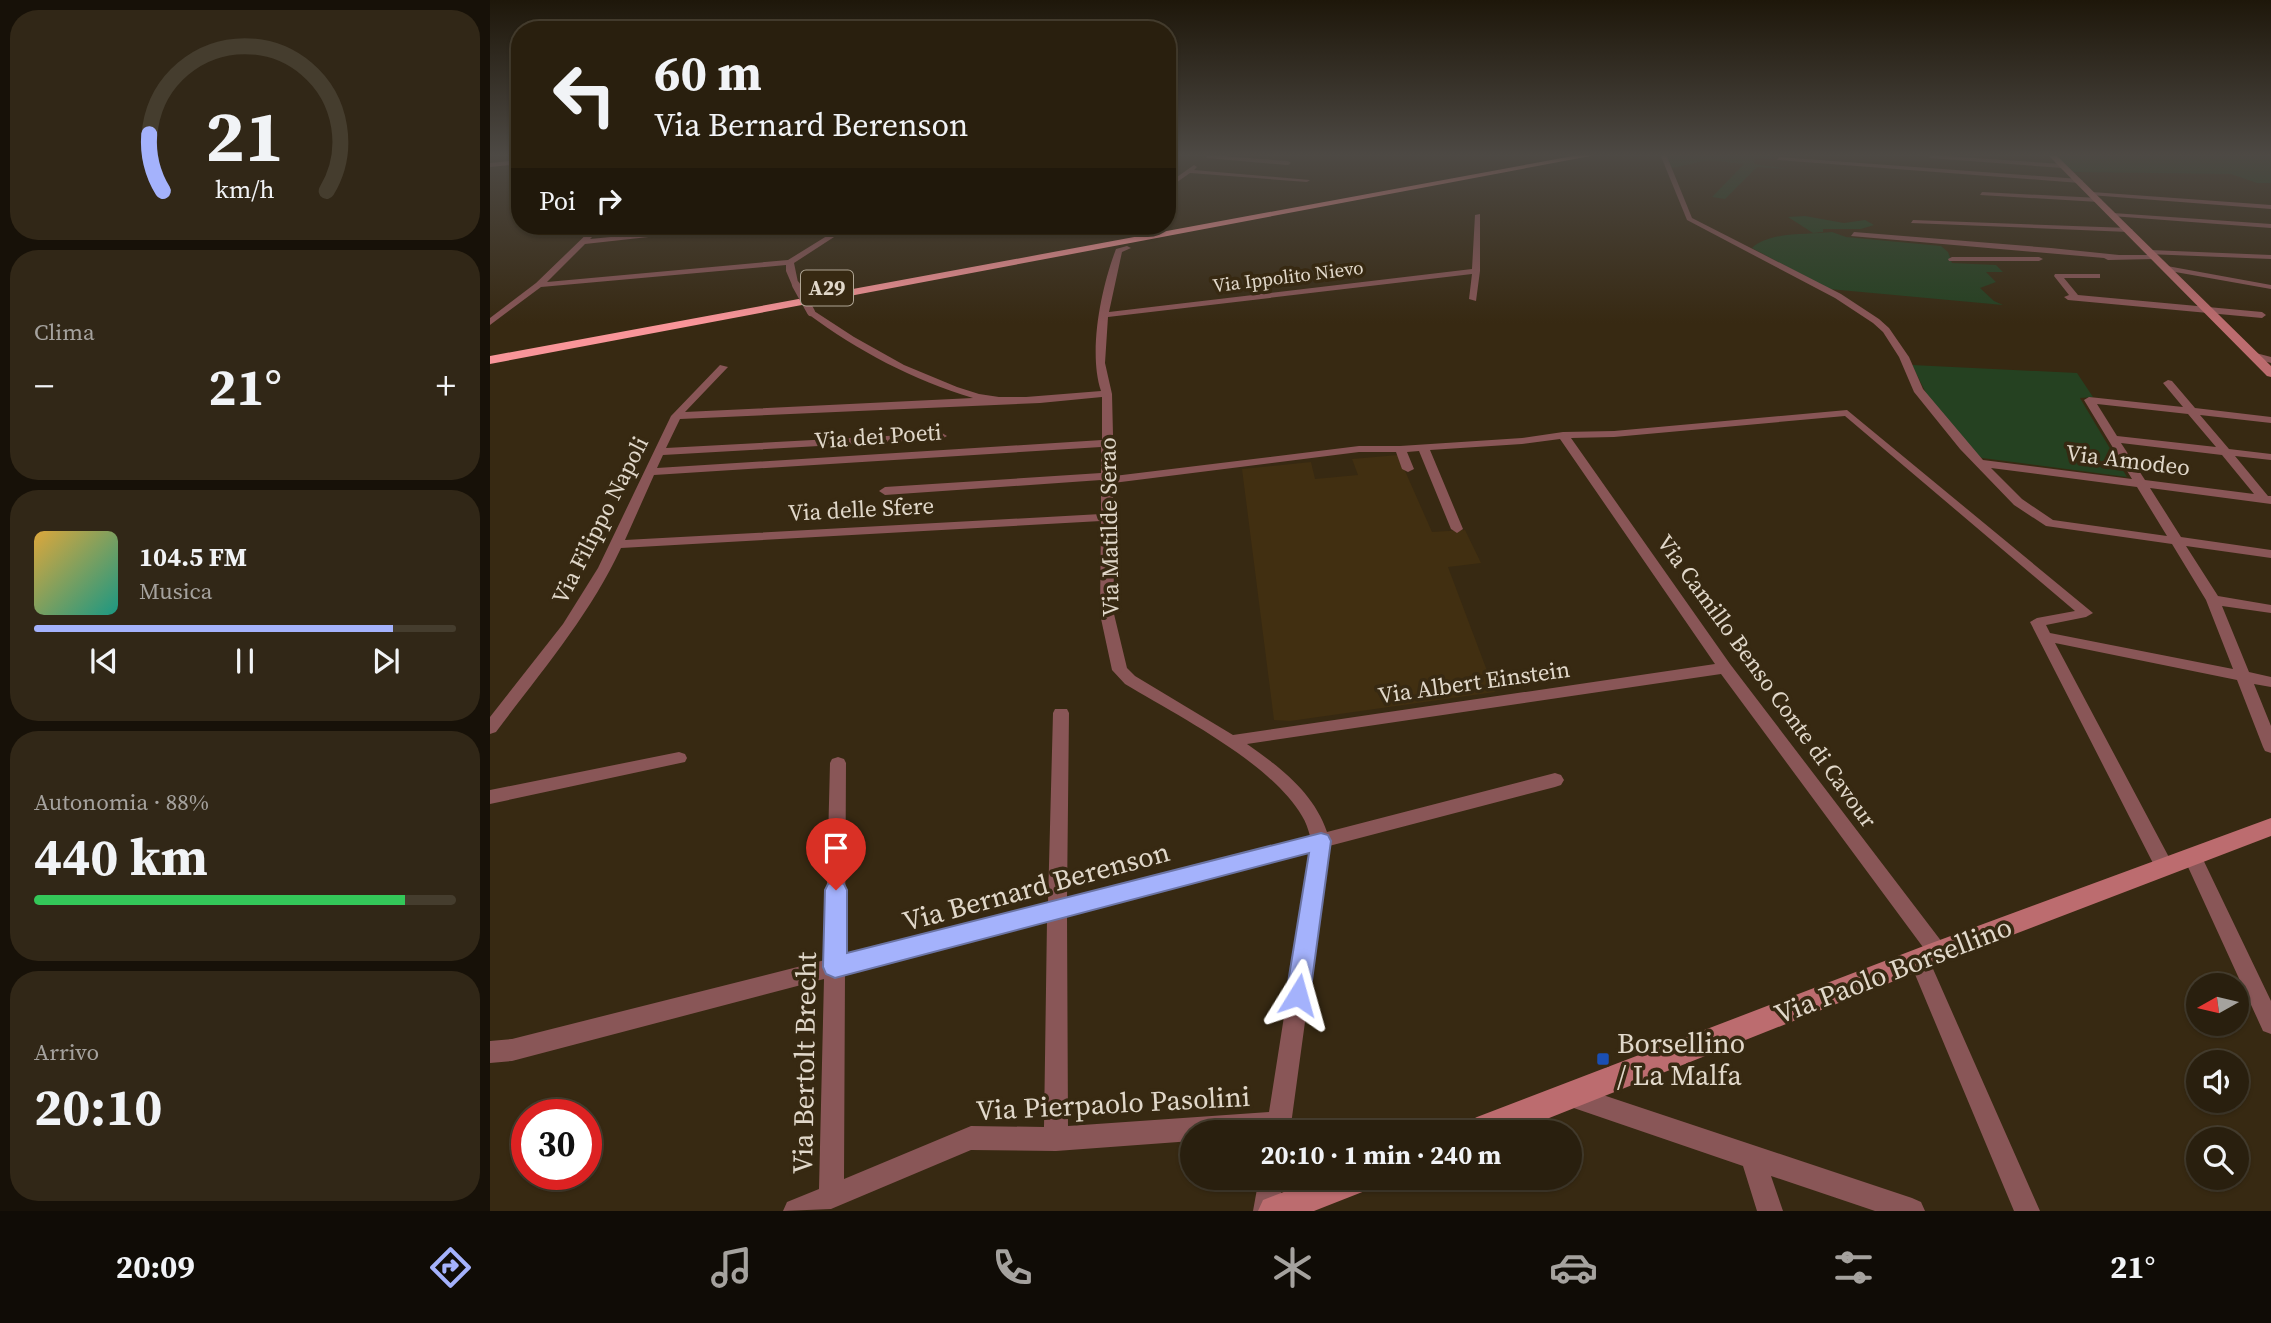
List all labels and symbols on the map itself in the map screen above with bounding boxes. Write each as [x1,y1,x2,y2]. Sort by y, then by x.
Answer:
street label: Via Ippolito Nievo [1211,254,1365,298]
road number: A29 [801,270,853,306]
street label: Via dei Poeti [813,416,943,456]
street label: Via Filippo Napoli [544,431,656,609]
street label: Via Matilde Serao [1091,437,1127,617]
street label: Via Amodeo [2064,437,2192,483]
street label: Via delle Sfere [787,489,935,529]
street label: Via Camillo Benso Conte di Cavour [1650,528,1885,834]
street label: Via Albert Einstein [1376,653,1572,711]
pin [806,818,866,890]
street label: Via Bernard Berenson [898,832,1174,940]
street label: Via Paolo Borsellino [1769,907,2017,1033]
street label: Via Bertolt Brecht [783,951,825,1174]
position arrow [1261,958,1335,1032]
north arrow [2186,973,2249,1036]
place label: Borsellino / La Malfa [1617,1024,1745,1094]
marker: Borsellino / La Malfa [1595,1051,1611,1067]
street label: Via Pierpaolo Pasolini [975,1077,1251,1129]
speed limit sign: 30 [511,1099,602,1190]

